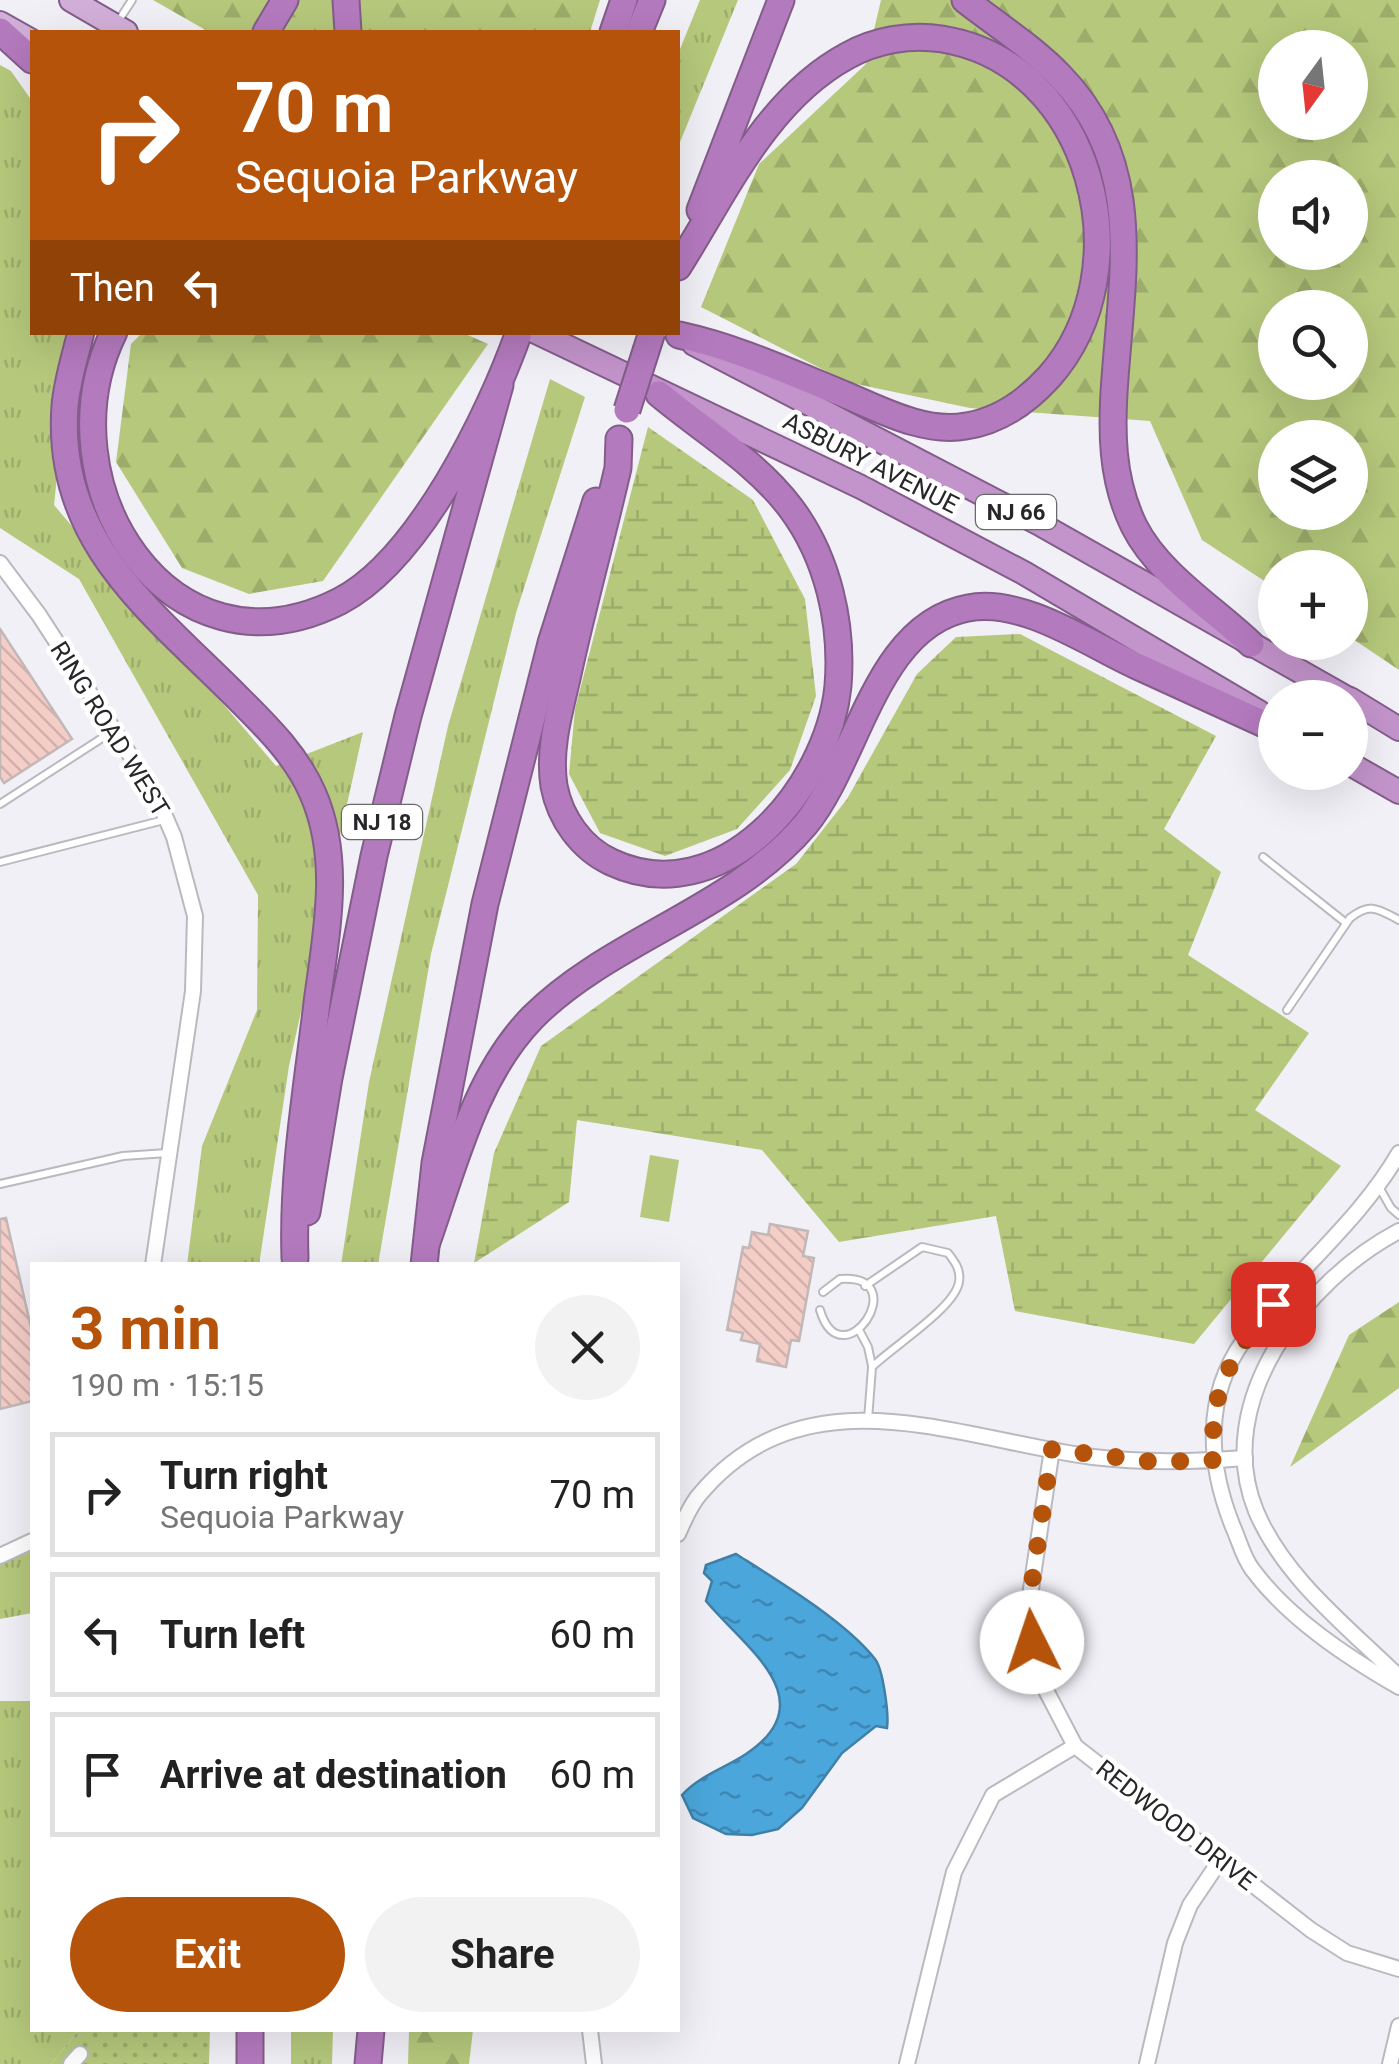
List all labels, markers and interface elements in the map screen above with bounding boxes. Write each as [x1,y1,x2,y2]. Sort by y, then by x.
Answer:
north arrow [1258,30,1368,140]
map controls [1258,30,1368,790]
text: 70 m [235,67,393,149]
icon: right [70,70,200,200]
text: Sequoia Parkway [235,151,578,204]
button: sound [1258,160,1368,270]
icon: left [175,260,230,315]
text: Then [70,266,155,310]
button: search [1258,290,1368,400]
street label: ASBURY AVENUE [779,406,963,520]
button: layers [1258,420,1368,530]
road number: NJ 66 [976,495,1056,529]
button: + [1258,550,1368,660]
street label: RING ROAD WEST [45,636,176,822]
button: − [1258,680,1368,790]
road number: NJ 18 [342,805,422,839]
pin [1231,1262,1316,1347]
icon: arrive [1246,1277,1301,1332]
text: 3 min [70,1293,221,1364]
button: close [535,1295,640,1400]
text: 190 m · 15:15 [70,1366,264,1404]
text: Turn right [160,1454,328,1498]
icon: right [75,1467,130,1522]
text: 70 m [550,1473,635,1517]
text: Sequoia Parkway [160,1498,404,1536]
position arrow [980,1590,1084,1694]
icon: left [75,1607,130,1662]
text: Turn left [160,1613,305,1657]
text: 60 m [550,1613,635,1657]
icon: arrive [75,1747,130,1802]
text: Arrive at destination [160,1753,507,1797]
text: 60 m [550,1753,635,1797]
street label: REDWOOD DRIVE [1091,1754,1261,1896]
button: Exit [70,1897,345,2012]
button: Share [365,1897,640,2012]

